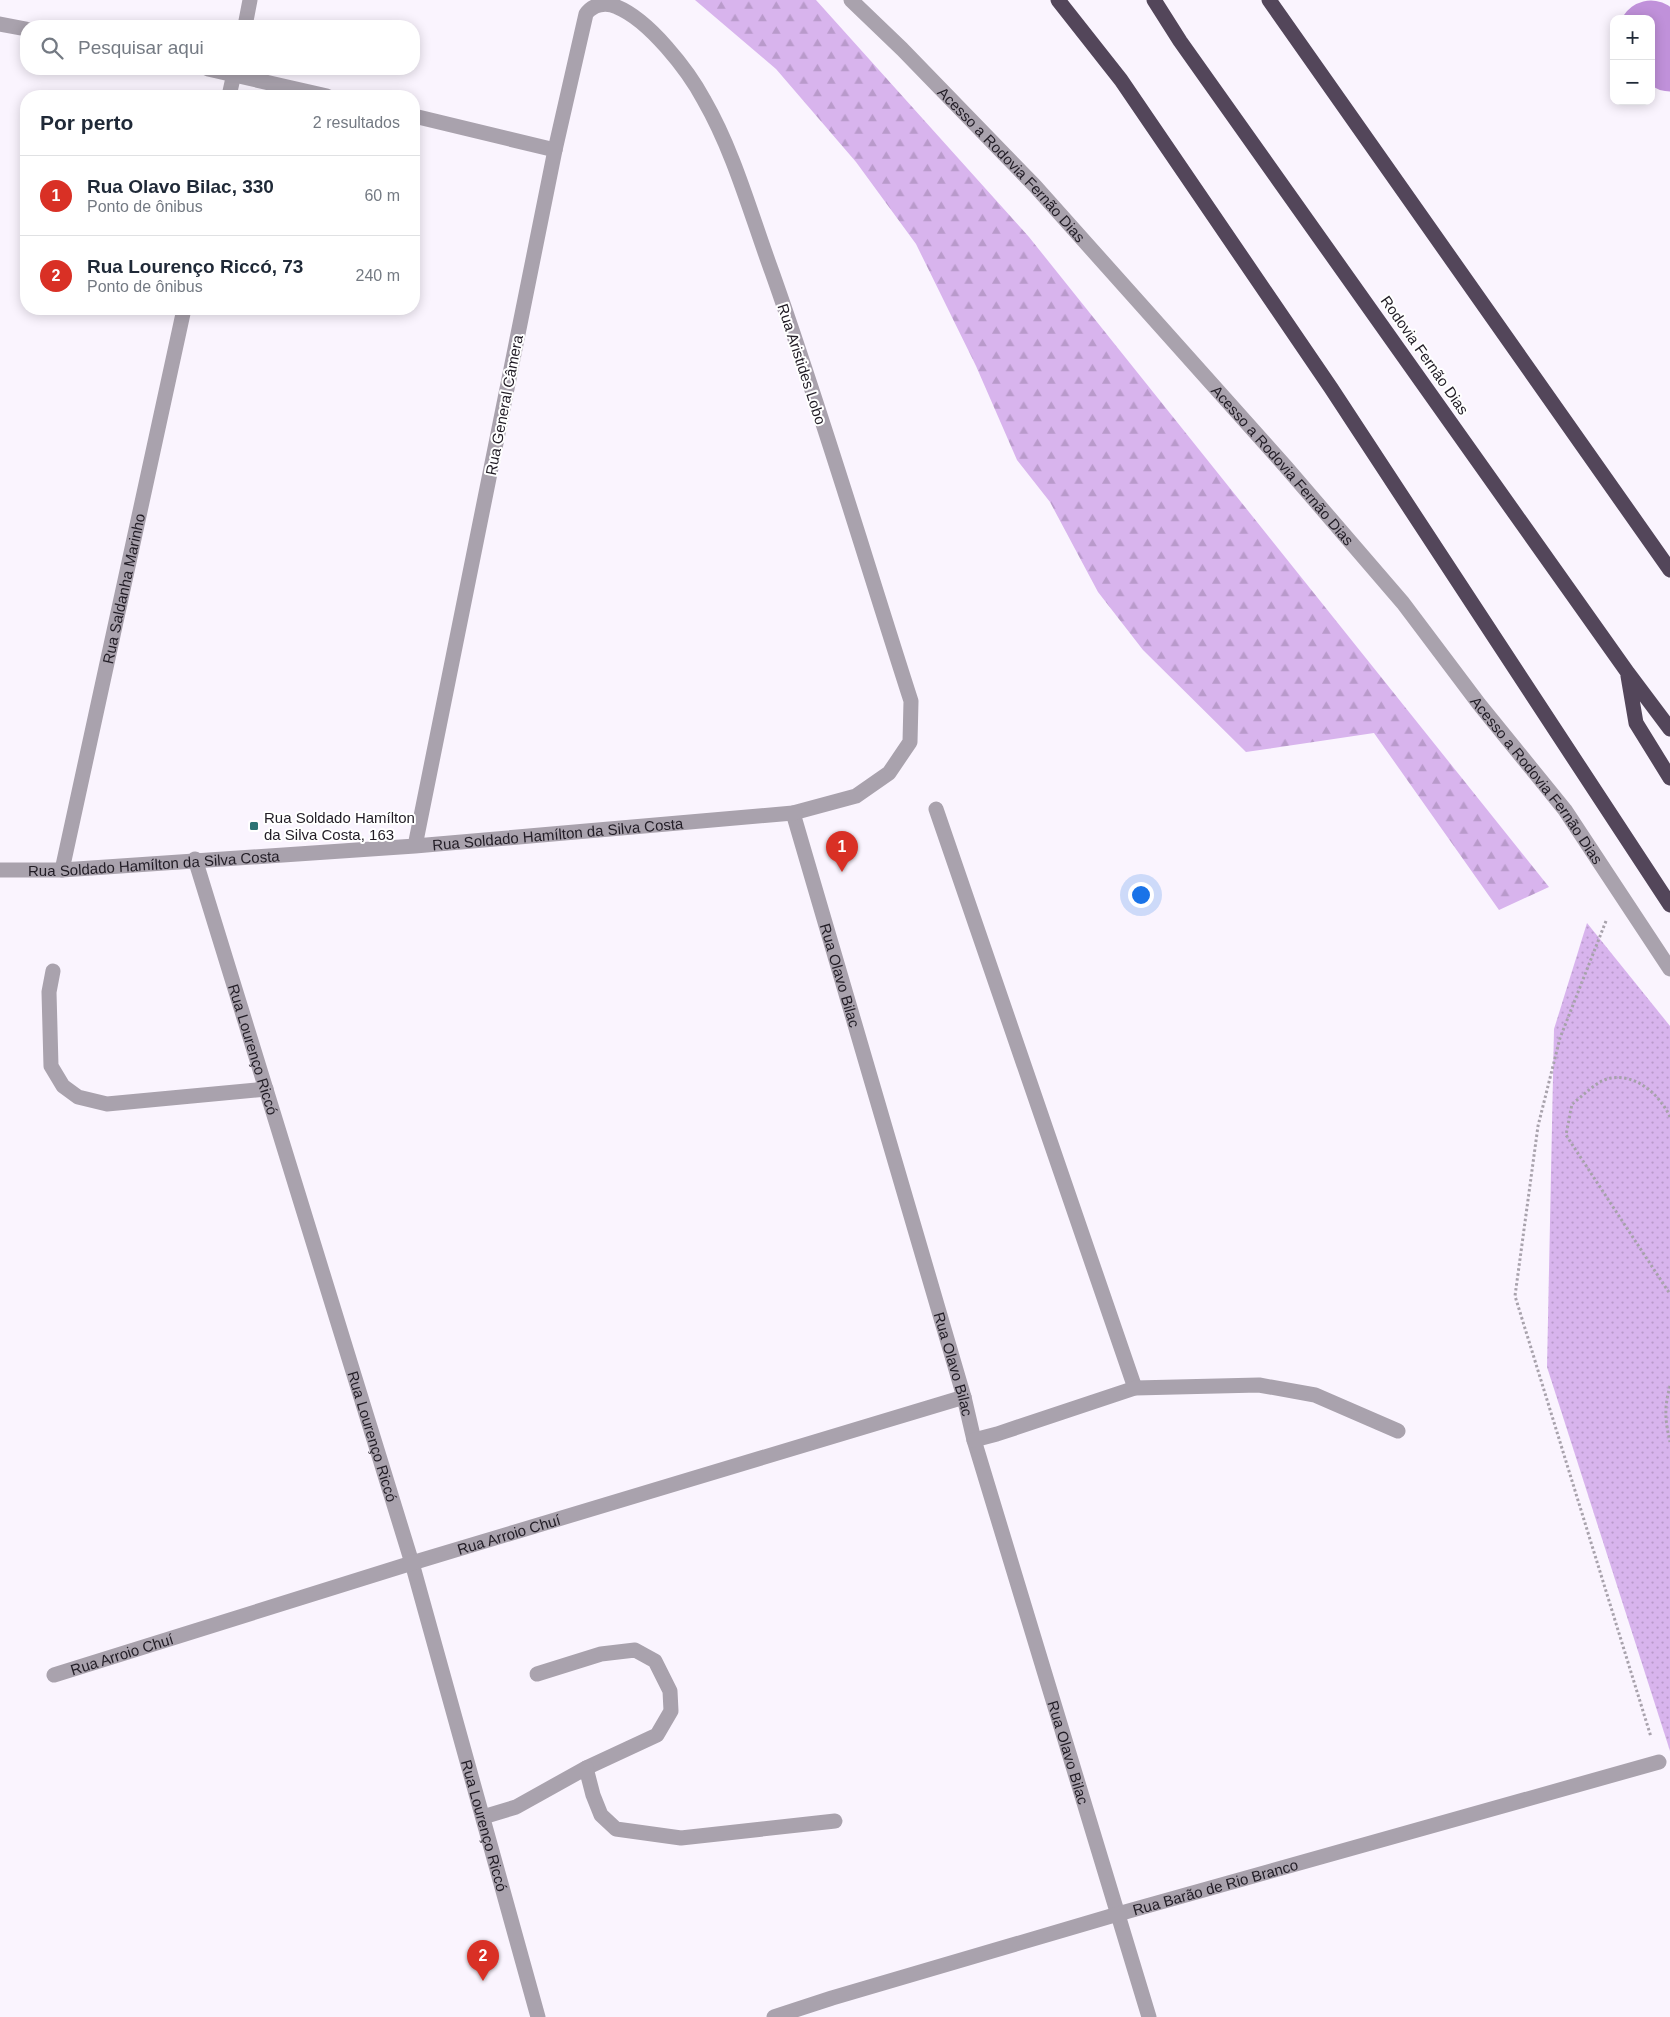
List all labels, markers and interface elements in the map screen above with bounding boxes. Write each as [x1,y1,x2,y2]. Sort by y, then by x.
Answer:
map controls [1610,15,1655,105]
button: + [1610,15,1655,60]
search box [20,20,420,75]
icon: search [38,34,66,62]
text: Pesquisar aqui [78,37,204,58]
button: − [1610,60,1655,105]
street label: Acesso a Rodovia Fernão Dias [935,83,1089,245]
text: Por perto [40,111,133,134]
text: 2 resultados [313,114,400,131]
text: Rua Olavo Bilac, 330 [87,176,274,197]
text: 1 [52,187,60,204]
text: 60 m [364,187,400,204]
text: Ponto de ônibus [87,198,203,215]
text: Rua Lourenço Riccó, 73 [87,256,303,277]
text: 2 [52,267,60,284]
text: 240 m [356,267,400,284]
text: Ponto de ônibus [87,278,203,295]
street label: Rodovia Fernão Dias [1378,292,1472,418]
street label: Rua Aristides Lobo [774,301,830,427]
street label: Rua General Câmera [482,333,526,477]
street label: Acesso a Rodovia Fernão Dias [1208,382,1358,548]
street label: Rua Saldanha Marinho [99,512,148,665]
street label: Acesso a Rodovia Fernão Dias [1468,693,1607,867]
place label: Rua Soldado Hamílton da Silva Costa, 163 [264,809,415,843]
street label: Rua Soldado Hamílton da Silva Costa [431,814,685,853]
marker: Rua Soldado Hamílton da Silva Costa, 163 [248,820,260,832]
pin: 1 [826,831,858,872]
street label: Rua Soldado Hamílton da Silva Costa [28,847,281,879]
your location [1128,882,1154,908]
street label: Rua Olavo Bilac [817,921,864,1030]
street label: Rua Lourenço Riccó [225,982,282,1117]
street label: Rua Olavo Bilac [931,1310,977,1418]
street label: Rua Lourenço Riccó [345,1369,401,1504]
street label: Rua Arroio Chuí [455,1510,563,1557]
street label: Rua Arroio Chuí [68,1629,176,1678]
street label: Rua Olavo Bilac [1045,1698,1093,1807]
street label: Rua Lourenço Riccó [458,1758,511,1893]
street label: Rua Barão de Rio Branco [1130,1855,1300,1918]
pin: 2 [467,1940,499,1981]

